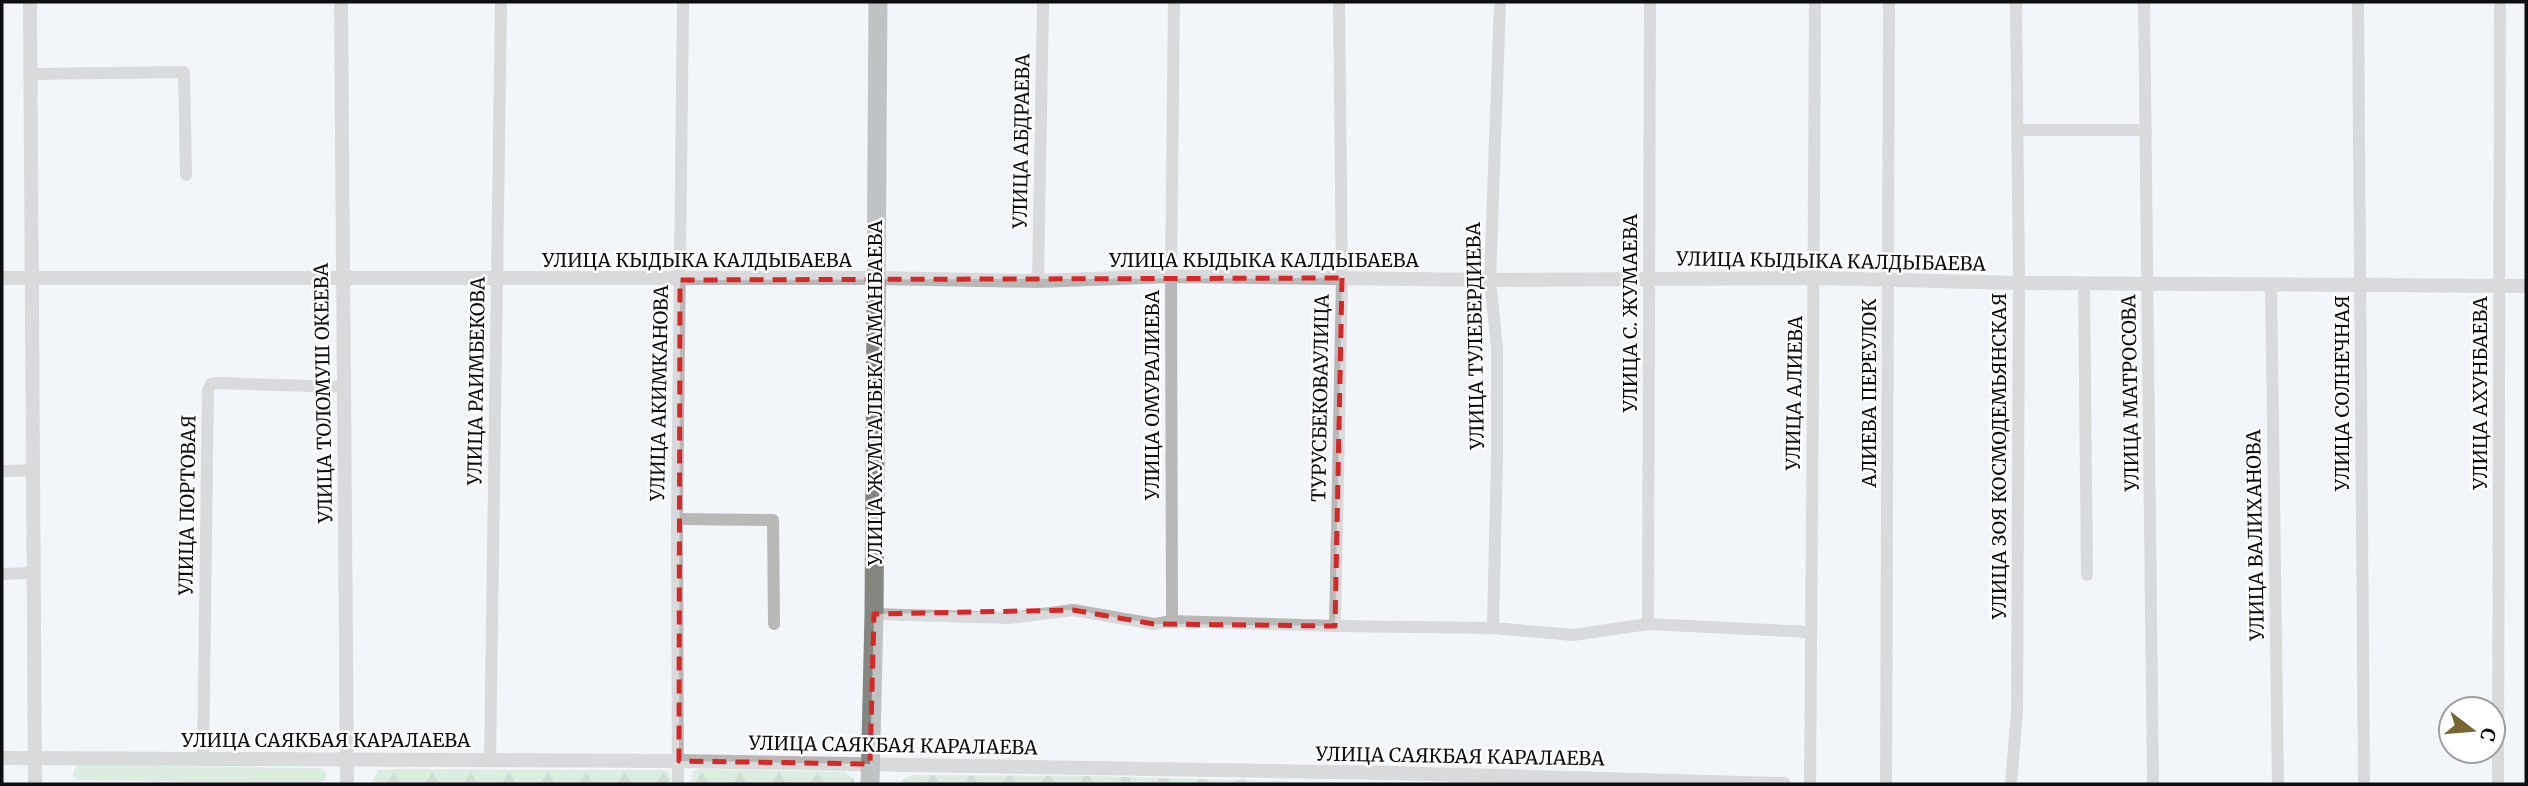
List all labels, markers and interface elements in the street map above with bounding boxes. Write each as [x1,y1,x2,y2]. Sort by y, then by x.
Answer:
street label: УЛИЦА АБДРАЕВА [1007,53,1035,230]
street label: УЛИЦА С. ЖУМАЕВА [1618,213,1642,413]
street label: УЛИЦА ЖУМГАЛБЕКА АМАНБАЕВА [863,220,887,567]
street label: УЛИЦА ТУЛЕБЕРДИЕВА [1461,221,1489,451]
street label: УЛИЦА КЫДЫКА КАЛДЫБАЕВА [1675,246,1987,276]
street label: УЛИЦА КЫДЫКА КАЛДЫБАЕВА [541,248,852,272]
street label: УЛИЦА КЫДЫКА КАЛДЫБАЕВА [1108,248,1419,272]
street label: УЛИЦА ТОЛОМУШ ОКЕЕВА [309,262,337,524]
street label: УЛИЦА РАИМБЕКОВА [462,276,490,487]
street label: УЛИЦА АКИМКАНОВА [645,284,673,502]
street label: УЛИЦА ОМУРАЛИЕВА [1140,289,1164,501]
street label: ТУРУСБЕКОВАУЛИЦА [1306,293,1334,502]
street label: УЛИЦА ЗОЯ КОСМОДЕМЬЯНСКАЯ [1987,293,2011,620]
street label: УЛИЦА МАТРОСОВА [2116,294,2144,493]
street label: УЛИЦА СОЛНЕЧНАЯ [2330,295,2354,492]
street label: УЛИЦА АХУНБАЕВА [2468,296,2492,491]
street label: АЛИЕВА ПЕРЕУЛОК [1857,298,1881,488]
street label: УЛИЦА АЛИЕВА [1781,315,1807,472]
street label: УЛИЦА ПОРТОВАЯ [173,414,201,597]
street label: УЛИЦА ВАЛИХАНОВА [2241,429,2269,642]
north arrow [2437,695,2507,765]
text: С [2475,725,2502,744]
street label: УЛИЦА САЯКБАЯ КАРАЛАЕВА [181,728,471,752]
street label: УЛИЦА САЯКБАЯ КАРАЛАЕВА [747,730,1038,760]
street label: УЛИЦА САЯКБАЯ КАРАЛАЕВА [1314,741,1605,771]

